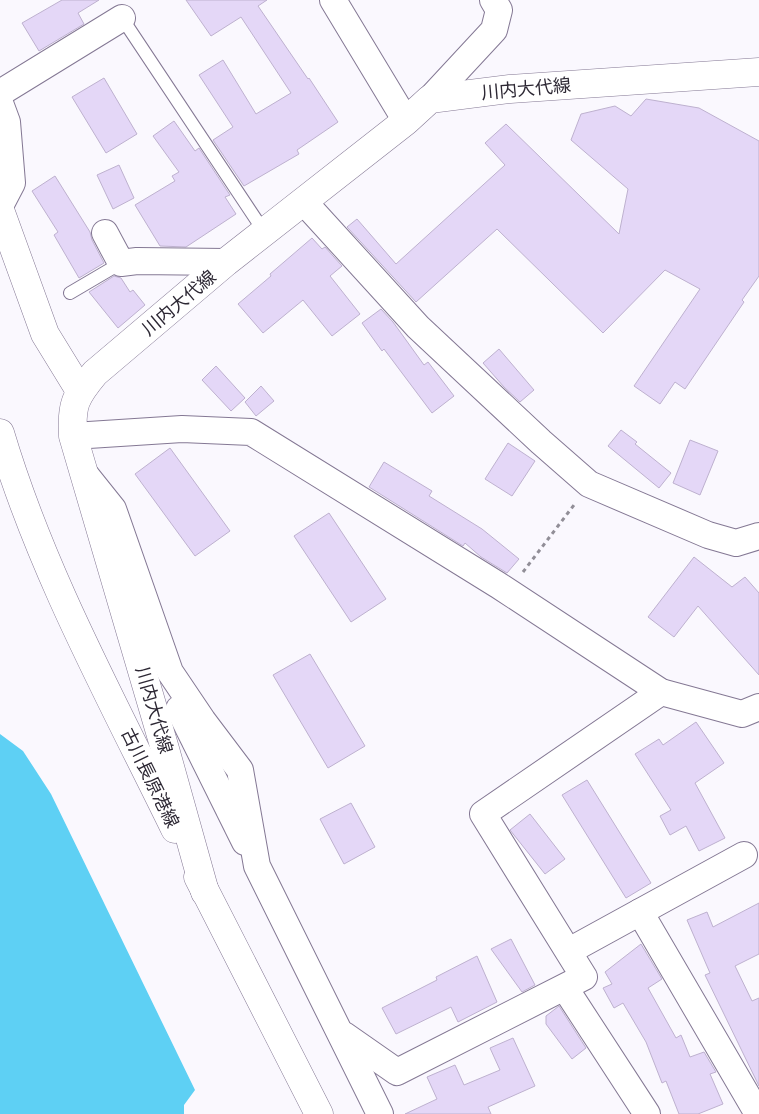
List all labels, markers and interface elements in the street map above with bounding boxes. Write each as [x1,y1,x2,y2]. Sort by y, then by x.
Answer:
street label: 川内大代線 [480,74,572,103]
street label: 川内大代線 [137,266,220,340]
street label: 川内大代線 [132,664,177,756]
street label: 古川長原港線 [117,725,184,831]

